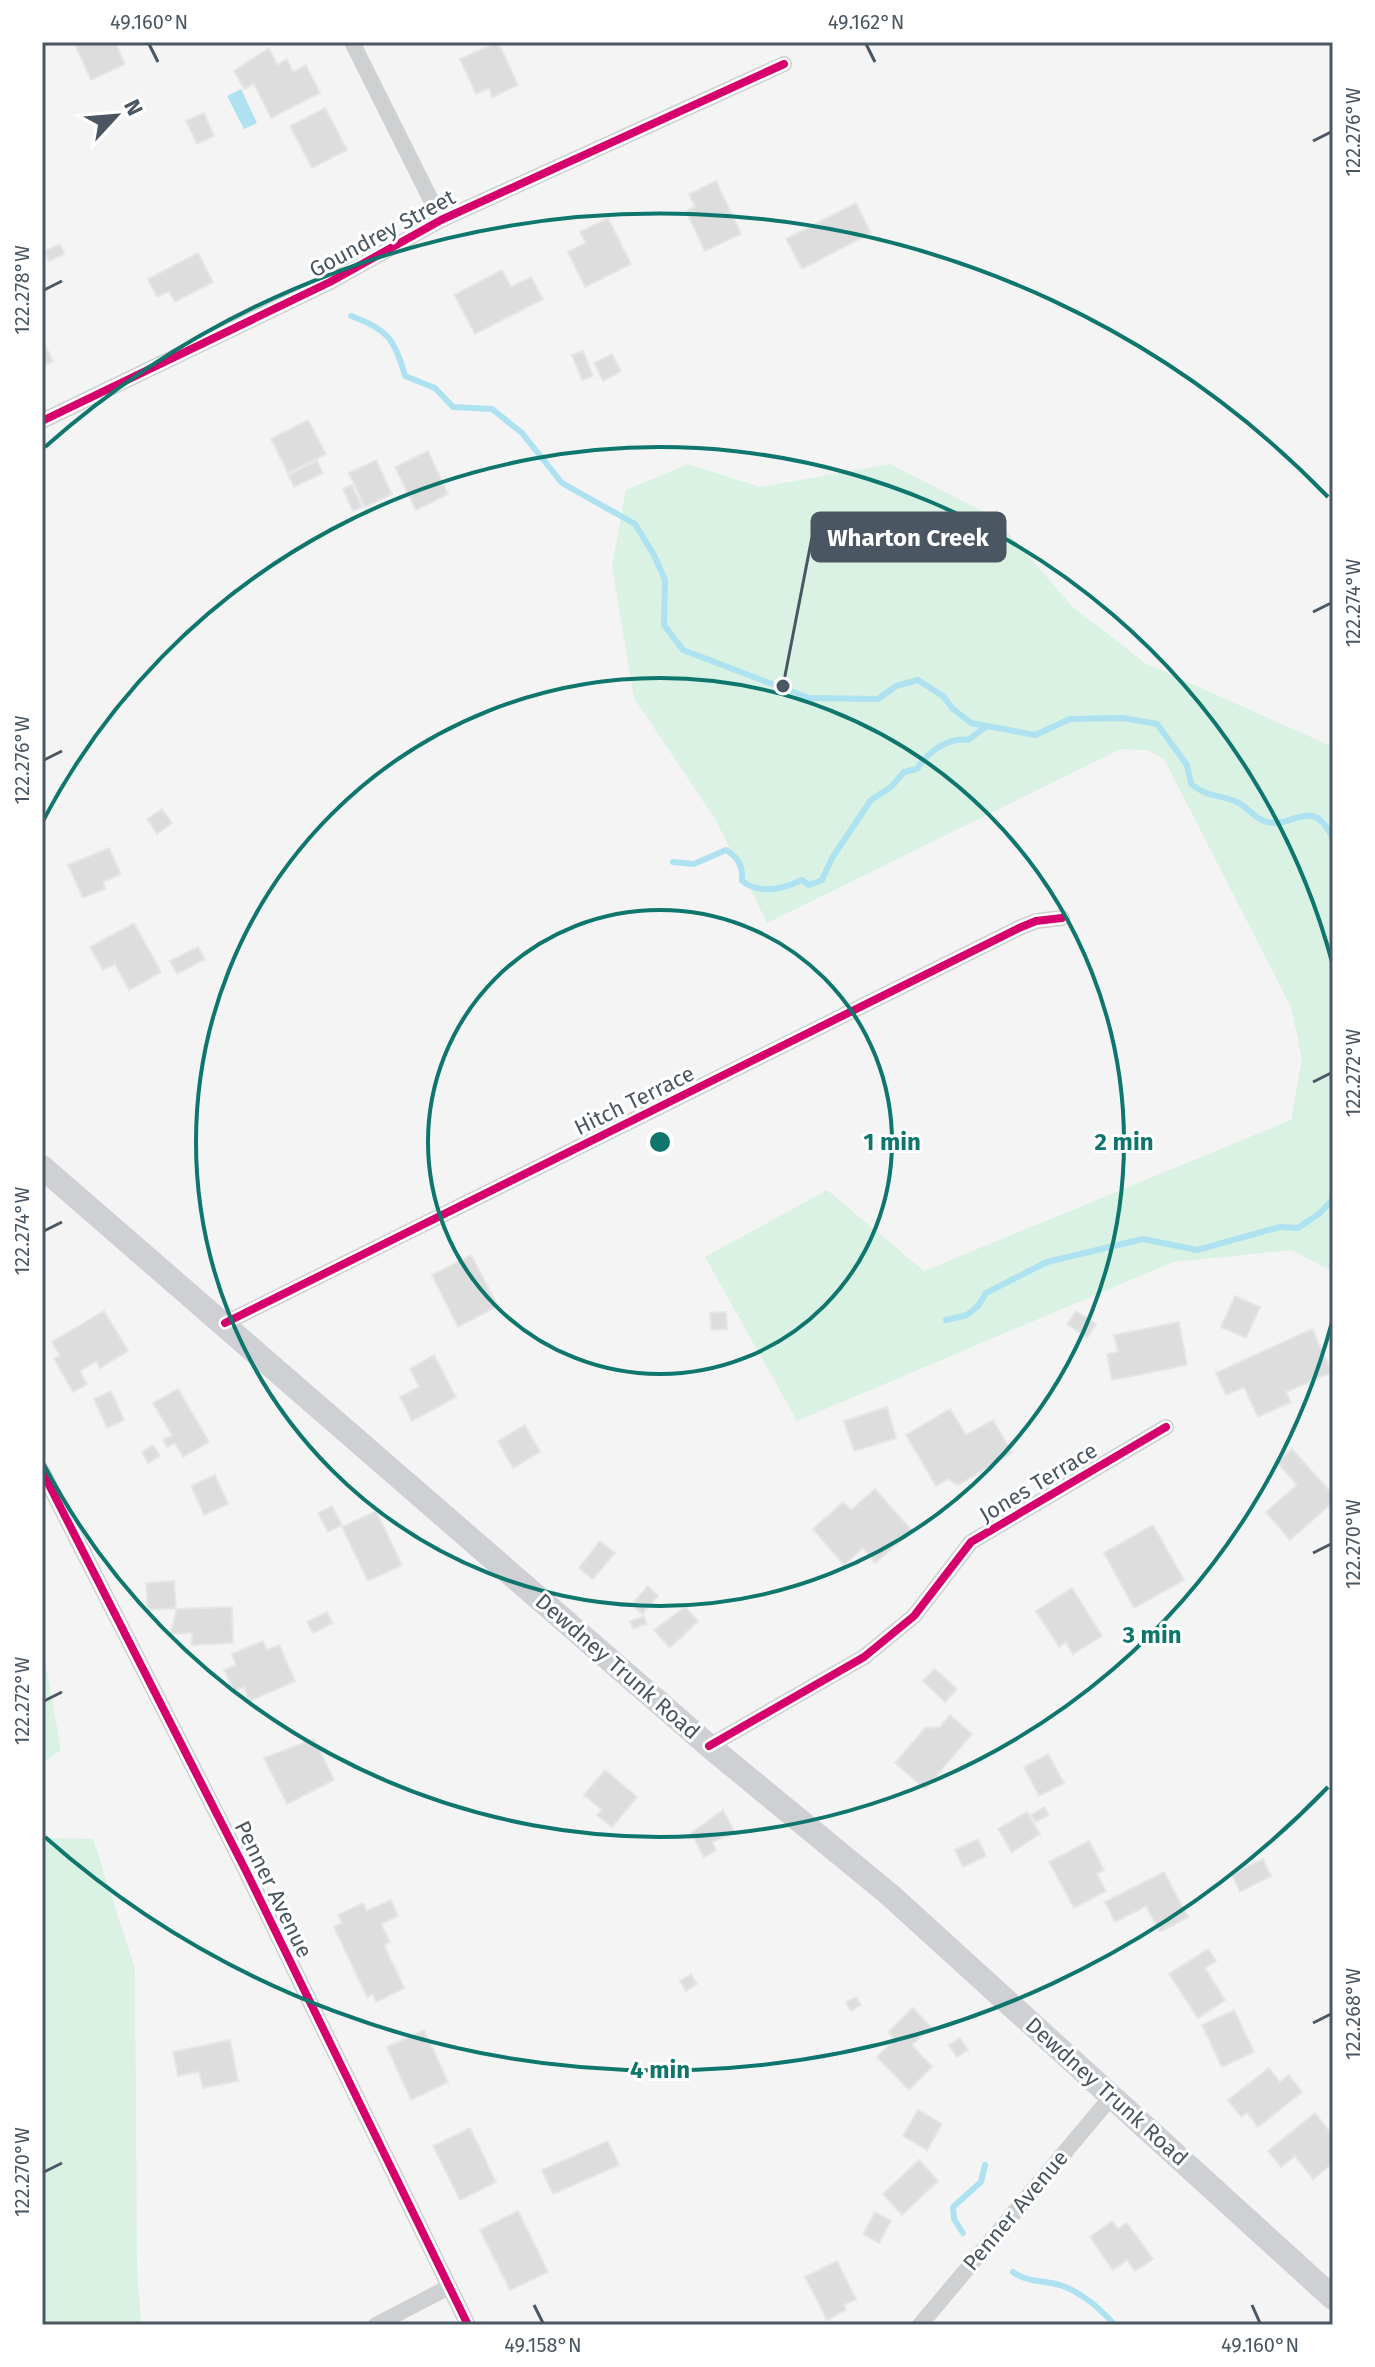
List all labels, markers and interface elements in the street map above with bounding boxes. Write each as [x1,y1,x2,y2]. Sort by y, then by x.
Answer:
text: 49.160°N [110,10,188,34]
text: 49.162°N [828,10,904,34]
north arrow [76,76,156,156]
text: 122.276°W [1341,87,1365,176]
text: N [118,95,149,120]
street label: Goundrey Street [305,184,460,283]
text: 122.278°W [10,245,34,335]
callout: Wharton Creek [812,513,1005,561]
text: Wharton Creek [827,524,989,552]
text: 122.274°W [1341,558,1365,647]
text: 122.276°W [10,715,34,804]
text: 122.272°W [1341,1028,1365,1117]
street label: Hitch Terrace [570,1060,699,1141]
centre of rings [646,1128,674,1156]
text: 1 min [863,1128,921,1156]
text: 2 min [1095,1128,1154,1156]
text: 122.274°W [10,1186,34,1275]
street label: Jones Terrace [974,1437,1102,1528]
text: 122.270°W [1341,1499,1365,1589]
street label: Dewdney Trunk Road [530,1588,705,1745]
text: 3 min [1121,1621,1182,1649]
text: 122.272°W [10,1656,34,1745]
street label: Penner Avenue [229,1816,318,1962]
text: 122.268°W [1341,1968,1365,2060]
street label: Dewdney Trunk Road [1020,2011,1193,2171]
text: 4 min [630,2056,690,2084]
text: 122.270°W [10,2127,34,2217]
street label: Penner Avenue [957,2144,1074,2276]
text: 49.158°N [504,2333,582,2357]
text: 49.160°N [1221,2333,1299,2357]

